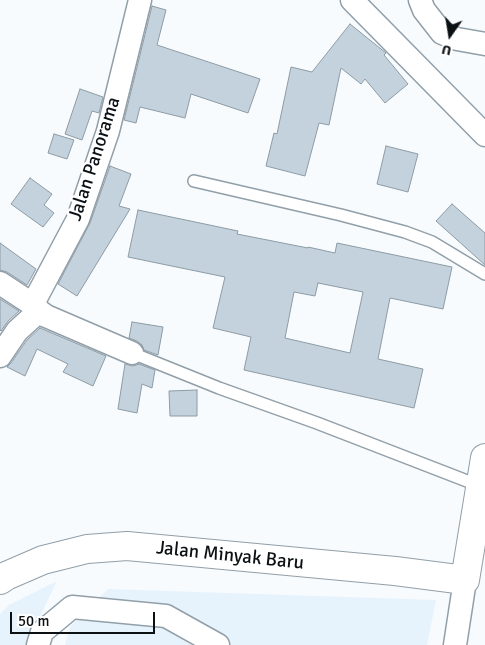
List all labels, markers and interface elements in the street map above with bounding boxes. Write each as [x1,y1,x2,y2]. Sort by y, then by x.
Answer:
north arrow [425,10,475,60]
text: U [440,41,453,59]
street label: Jalan Panorama [64,94,126,224]
street label: Jalan Minyak Baru [155,537,305,575]
scale bar [12,602,158,634]
text: 50 m [18,612,49,630]

